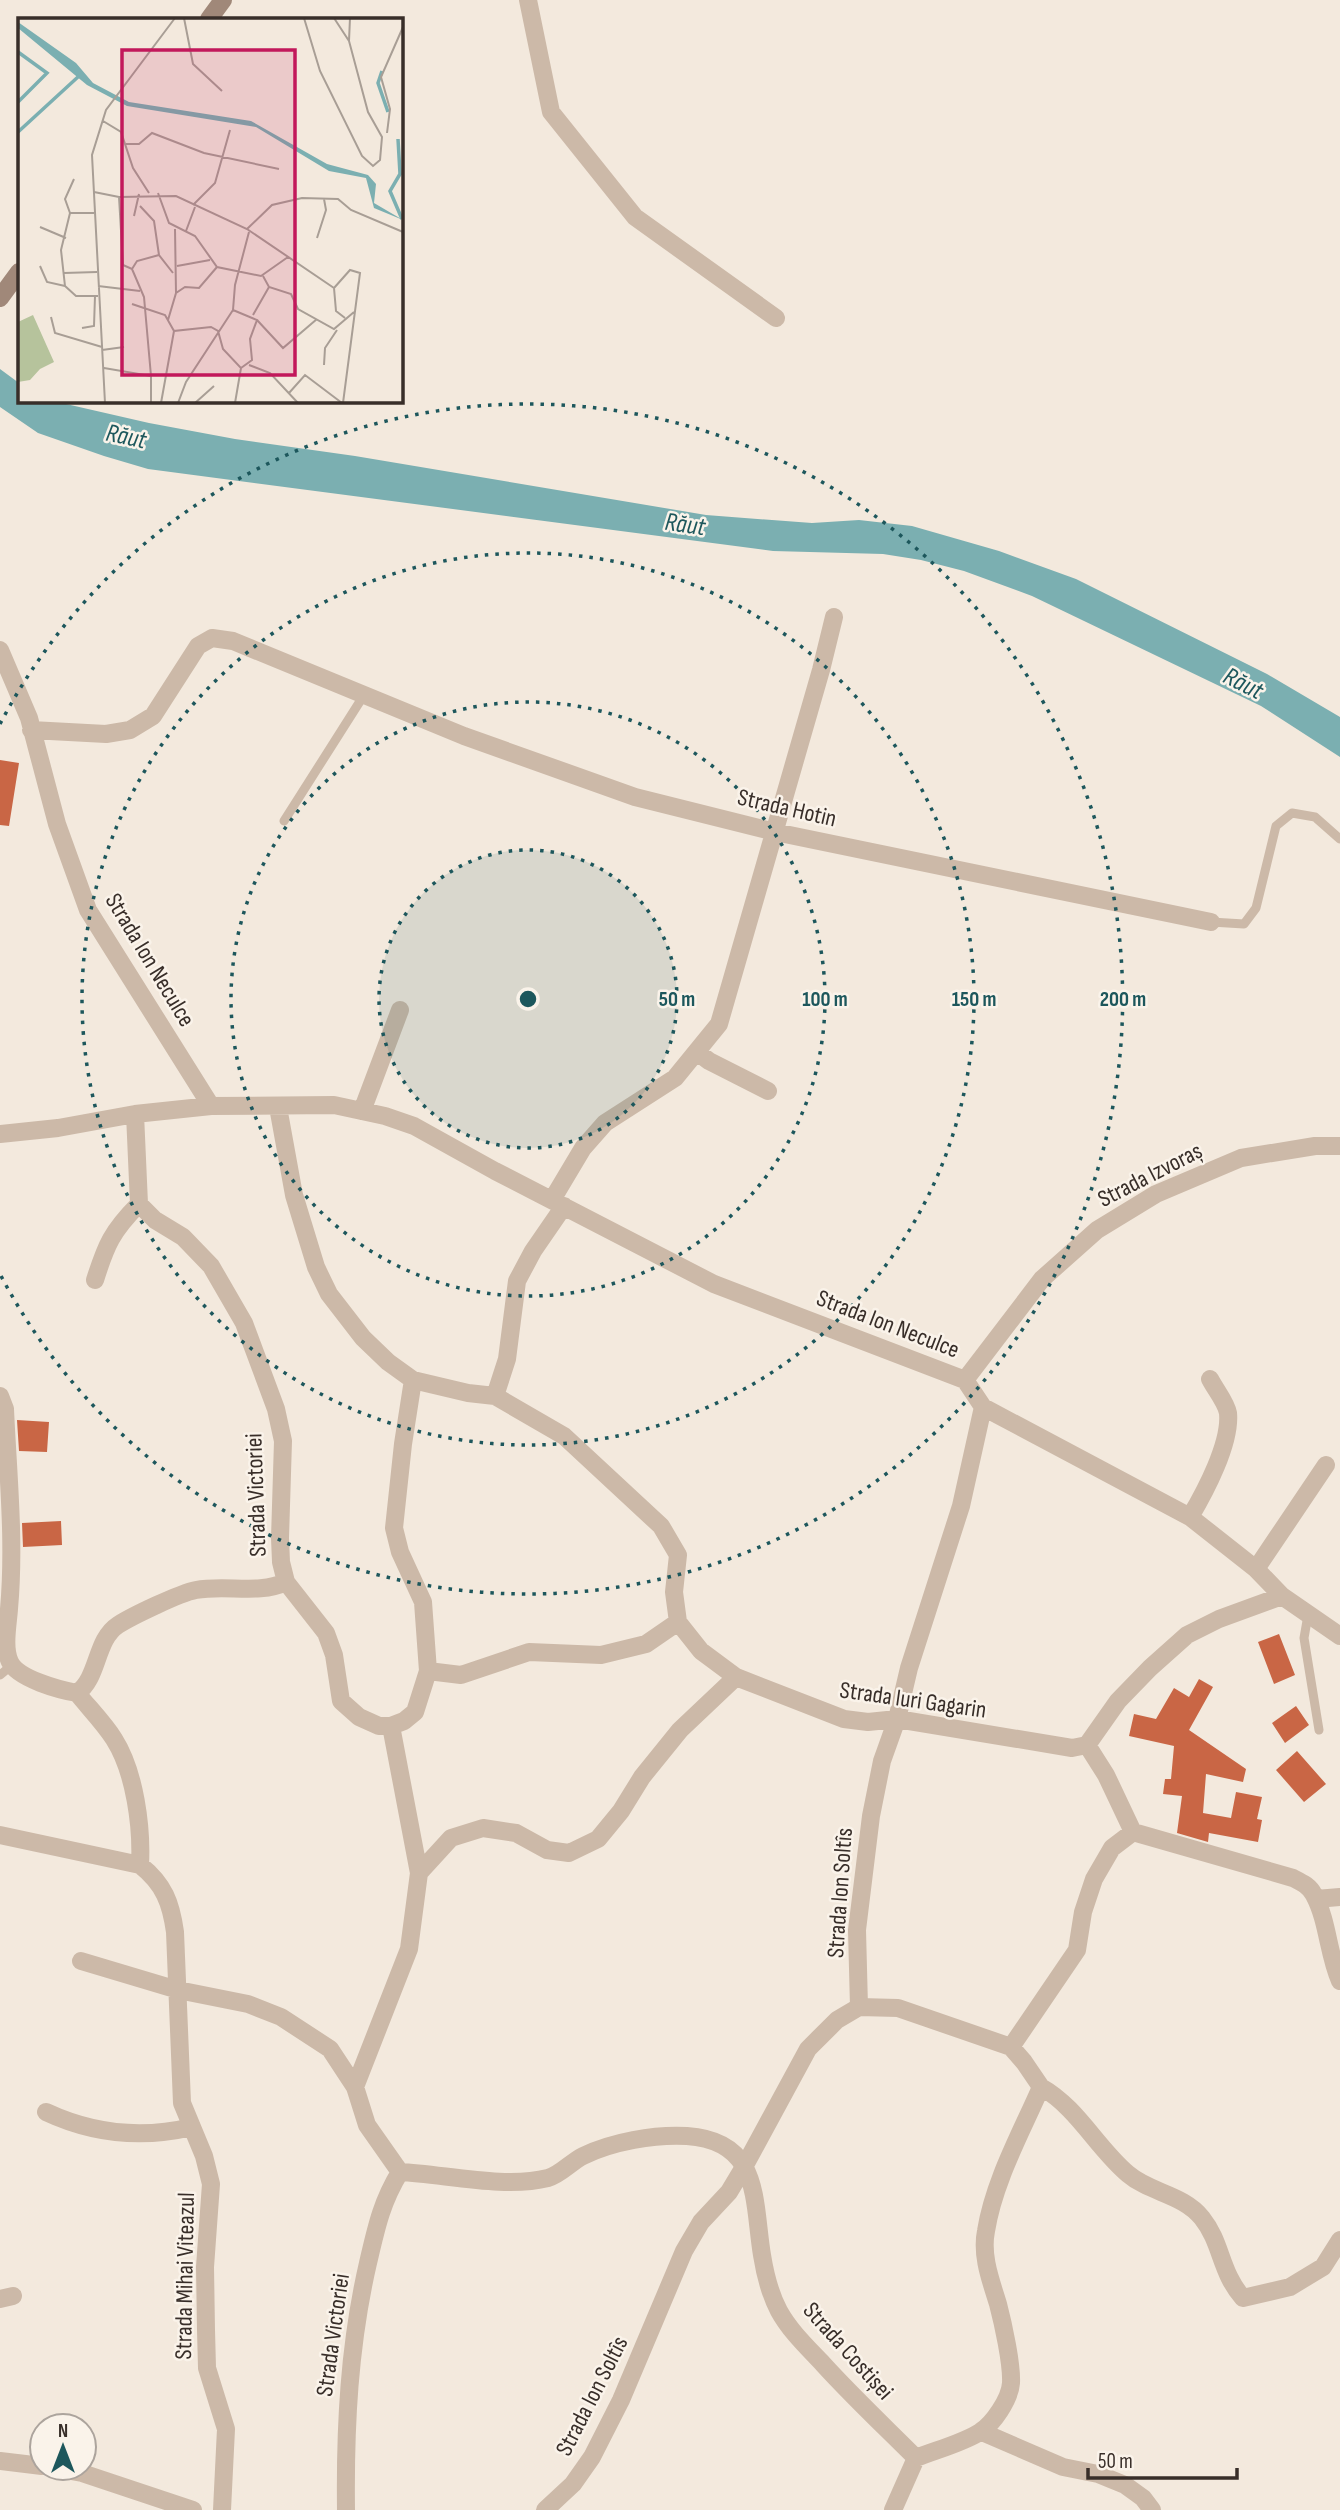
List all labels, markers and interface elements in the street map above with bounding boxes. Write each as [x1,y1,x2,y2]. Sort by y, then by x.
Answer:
inset map [18,18,402,402]
water label: Răut [103,418,150,457]
water label: Răut [663,507,708,543]
water label: Răut [1218,661,1269,708]
street label: Strada Hotin [735,783,839,833]
street label: Strada Ion Neculce [99,888,201,1032]
centre of rings [516,987,540,1011]
text: 50 m [659,987,695,1012]
text: 100 m [802,987,848,1012]
text: 150 m [952,987,996,1012]
text: 200 m [1100,987,1146,1012]
street label: Strada Izvoraș [1093,1136,1207,1214]
street label: Strada Ion Neculce [813,1284,963,1364]
street label: Strada Victoriei [239,1433,273,1557]
street label: Strada Iuri Gagarin [838,1675,988,1725]
street label: Strada Ion Soltîs [821,1827,859,1959]
street label: Strada Mihai Viteazul [169,2192,201,2360]
street label: Strada Victoriei [310,2272,356,2398]
street label: Strada Costișei [797,2296,899,2406]
street label: Strada Ion Soltîs [549,2331,635,2461]
north arrow [28,2412,98,2482]
text: N [58,2420,68,2443]
scale bar [1088,2436,1237,2480]
text: 50 m [1098,2449,1133,2474]

